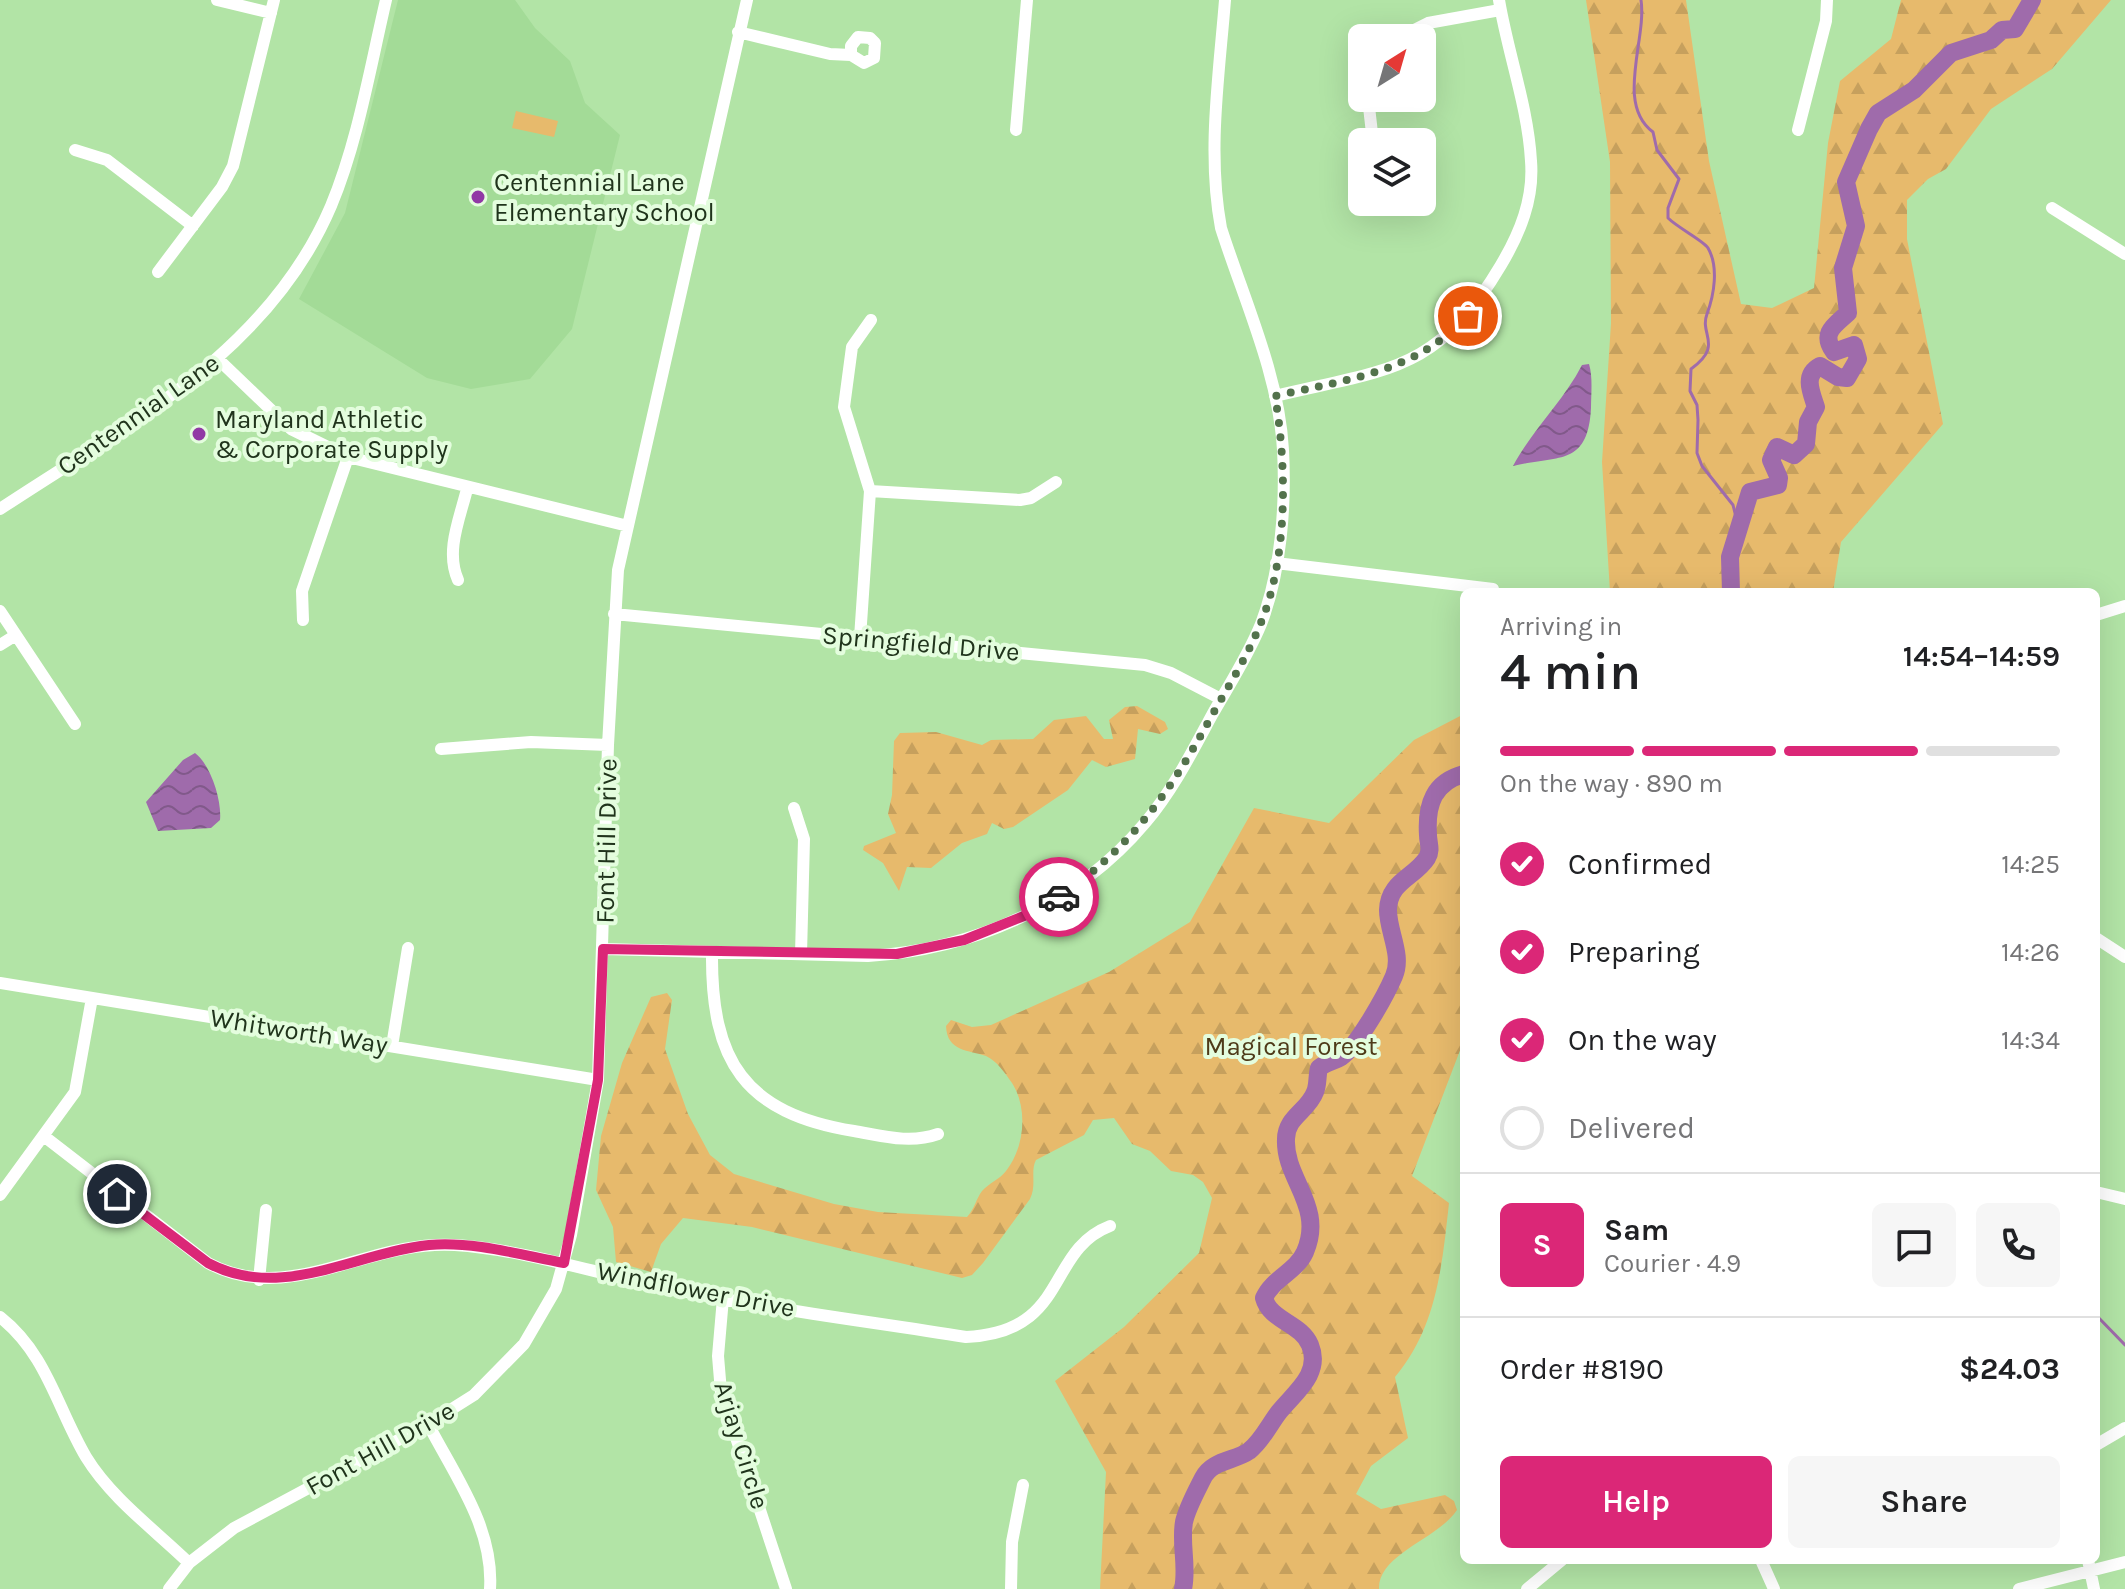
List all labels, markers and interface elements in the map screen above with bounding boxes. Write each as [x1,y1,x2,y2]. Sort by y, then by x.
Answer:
north arrow [1348,24,1436,112]
map controls [1348,24,1436,216]
button: layers [1348,128,1436,216]
place label: Centennial Lane Elementary School [494,167,715,228]
marker: Centennial Lane Elementary School [469,188,487,206]
pin [1434,282,1502,350]
icon: bag [1446,294,1490,338]
street label: Centennial Lane [51,347,225,482]
place label: Maryland Athletic & Corporate Supply [215,404,448,465]
marker: Maryland Athletic & Corporate Supply [190,425,208,443]
text: Arriving in [1500,611,1622,642]
street label: Springfield Drive [821,619,1021,668]
text: 14:54–14:59 [1903,638,2060,674]
text: 4 min [1500,641,1641,702]
street label: Font Hill Drive [590,758,623,924]
text: On the way · 890 m [1500,768,1723,799]
icon: check [1500,842,1544,886]
text: Confirmed [1568,846,1712,882]
text: 14:25 [2001,849,2060,880]
courier [1019,857,1099,937]
icon: car [1037,875,1081,919]
icon: check [1500,930,1544,974]
text: Preparing [1568,934,1700,970]
text: 14:26 [2001,937,2060,968]
street label: Whitworth Way [208,1002,390,1061]
icon: check [1500,1018,1544,1062]
text: On the way [1568,1022,1717,1058]
text: 14:34 [2001,1025,2060,1056]
park label: Magical Forest [1204,1031,1378,1062]
text: Delivered [1568,1110,1695,1146]
pin [83,1160,151,1228]
icon: home [95,1172,139,1216]
button: chat [1872,1203,1956,1287]
button: phone [1976,1203,2060,1287]
text: Sam [1604,1212,1669,1248]
text: S [1532,1227,1552,1263]
text: Courier · 4.9 [1604,1248,1741,1279]
street label: Windflower Drive [594,1255,798,1324]
text: Order #8190 [1500,1351,1664,1387]
text: $24.03 [1959,1351,2060,1387]
street label: Arjay Circle [707,1377,776,1513]
street label: Font Hill Drive [300,1395,460,1502]
button: Help [1500,1456,1772,1548]
button: Share [1788,1456,2060,1548]

